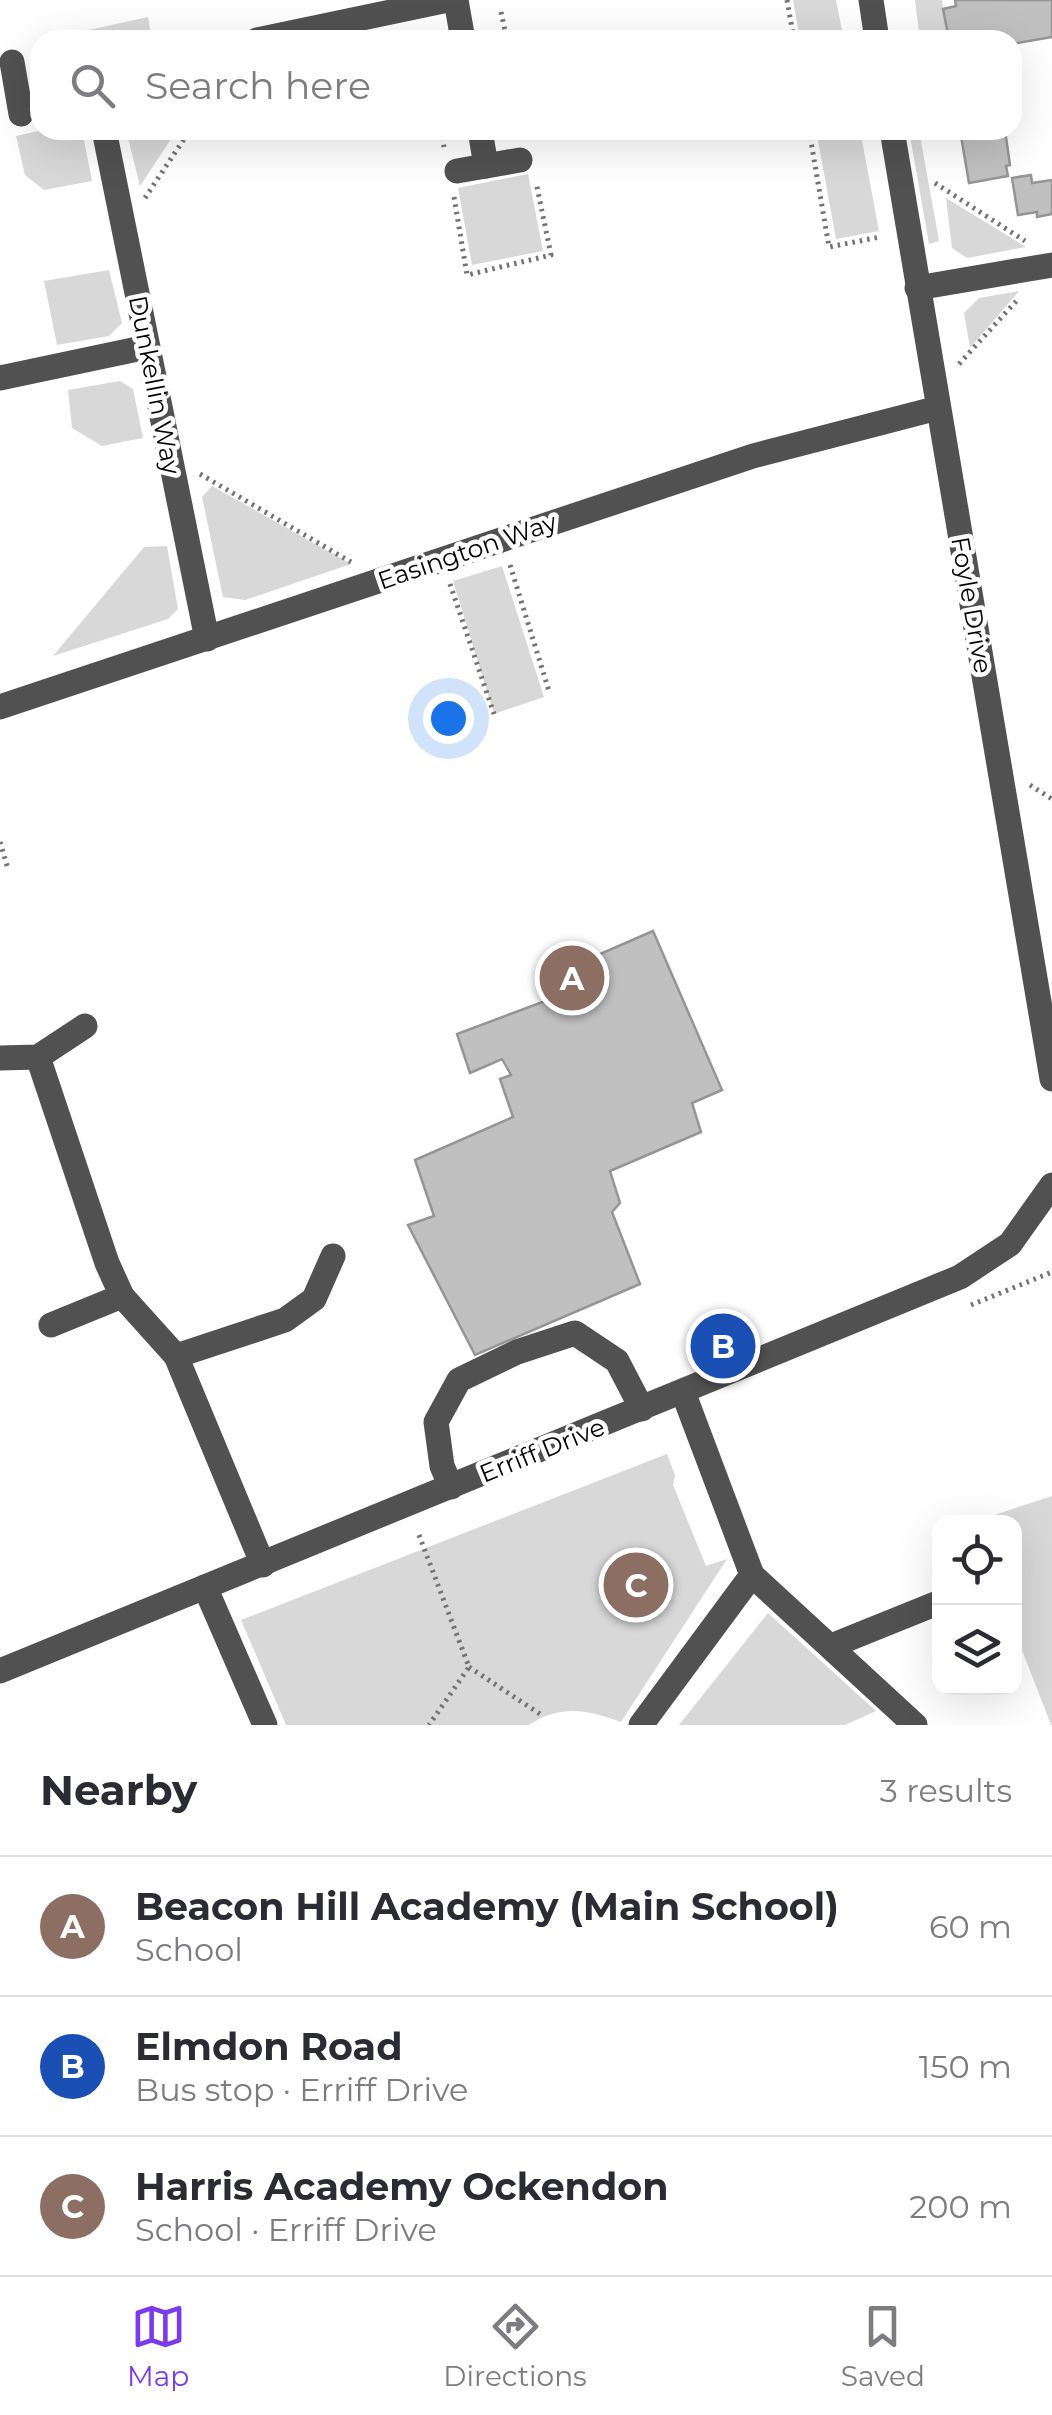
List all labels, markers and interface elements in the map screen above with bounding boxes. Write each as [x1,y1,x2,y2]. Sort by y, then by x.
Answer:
search box [30,30,1022,140]
icon: search [65,58,120,113]
text: Search here [145,62,371,109]
street label: Dunkellin Way [123,293,187,477]
street label: Easington Way [374,506,561,596]
street label: Foyle Drive [945,534,999,676]
your location [423,693,474,744]
pin: A [540,940,604,1016]
pin: B [690,1308,756,1384]
street label: Erriff Drive [475,1411,609,1489]
map controls [932,1515,1022,1695]
button: locate [932,1515,1022,1605]
pin: C [604,1548,668,1622]
button: layers [932,1605,1022,1695]
text: Nearby [40,1764,197,1816]
text: 3 results [880,1771,1012,1810]
text: Beacon Hill Academy (Main School) [135,1883,839,1930]
text: A [60,1907,85,1946]
text: 60 m [929,1907,1012,1946]
text: School [135,1930,243,1969]
text: Elmdon Road [135,2023,403,2070]
text: B [60,2047,85,2086]
text: 150 m [919,2047,1012,2086]
text: Bus stop · Erriff Drive [135,2070,468,2109]
text: Harris Academy Ockendon [135,2163,668,2210]
text: C [61,2187,84,2226]
text: 200 m [909,2187,1012,2226]
text: School · Erriff Drive [135,2210,437,2249]
tab: Map [127,2299,189,2393]
tab: Directions [443,2299,587,2393]
tab: Saved [841,2299,925,2393]

